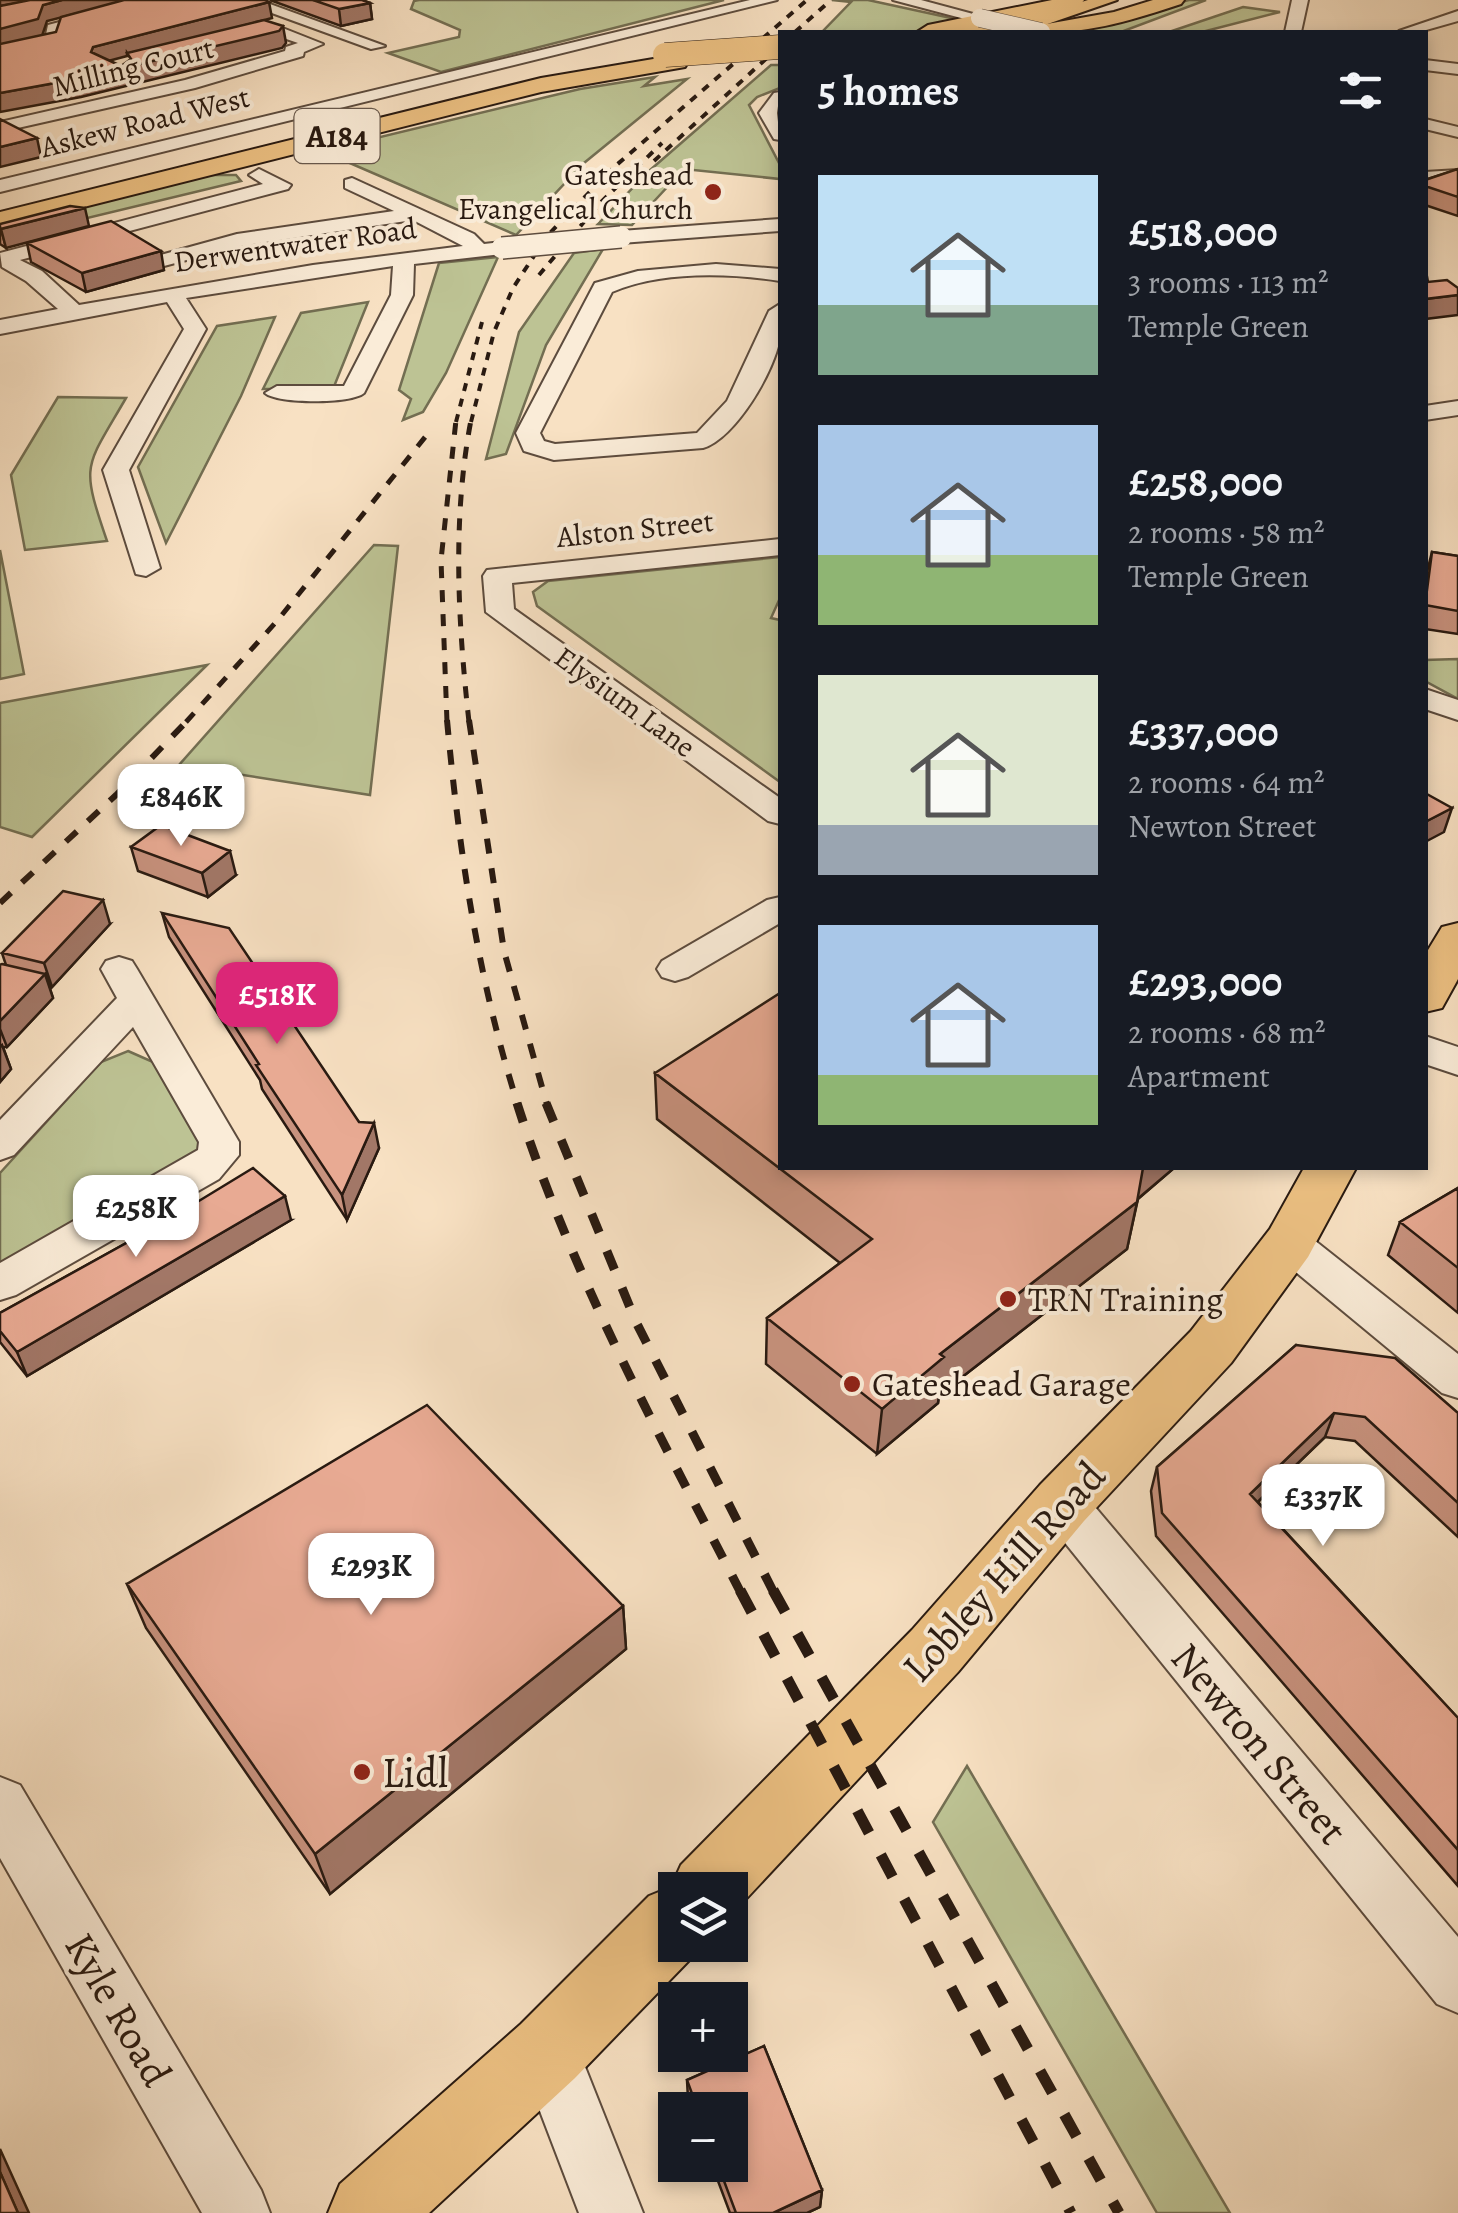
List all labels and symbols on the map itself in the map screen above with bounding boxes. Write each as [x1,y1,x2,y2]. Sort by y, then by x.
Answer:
street label: Milling Court [48,28,218,106]
street label: Askew Road West [35,77,254,168]
road number: A184 [294,109,380,163]
place label: Gateshead Evangelical Church [458,155,694,229]
marker: Gateshead Evangelical Church [702,181,724,203]
street label: Derwentwater Road [171,208,420,282]
street label: Alston Street [554,501,715,557]
street label: Elysium Lane [546,637,704,767]
pin: £846K [111,764,251,849]
pin: £518K [207,962,347,1047]
pin: £258K [66,1175,206,1260]
place label: TRN Training [1028,1275,1224,1323]
marker: TRN Training [997,1288,1019,1310]
place label: Gateshead Garage [872,1360,1131,1408]
marker: Gateshead Garage [841,1373,863,1395]
street label: Lobley Hill Road [889,1448,1118,1694]
pin: £337K [1253,1464,1393,1549]
pin: £293K [301,1533,441,1618]
street label: Newton Street [1158,1630,1361,1856]
place label: Lidl [382,1744,448,1801]
marker: Lidl [351,1761,373,1783]
street label: Kyle Road [52,1922,186,2097]

